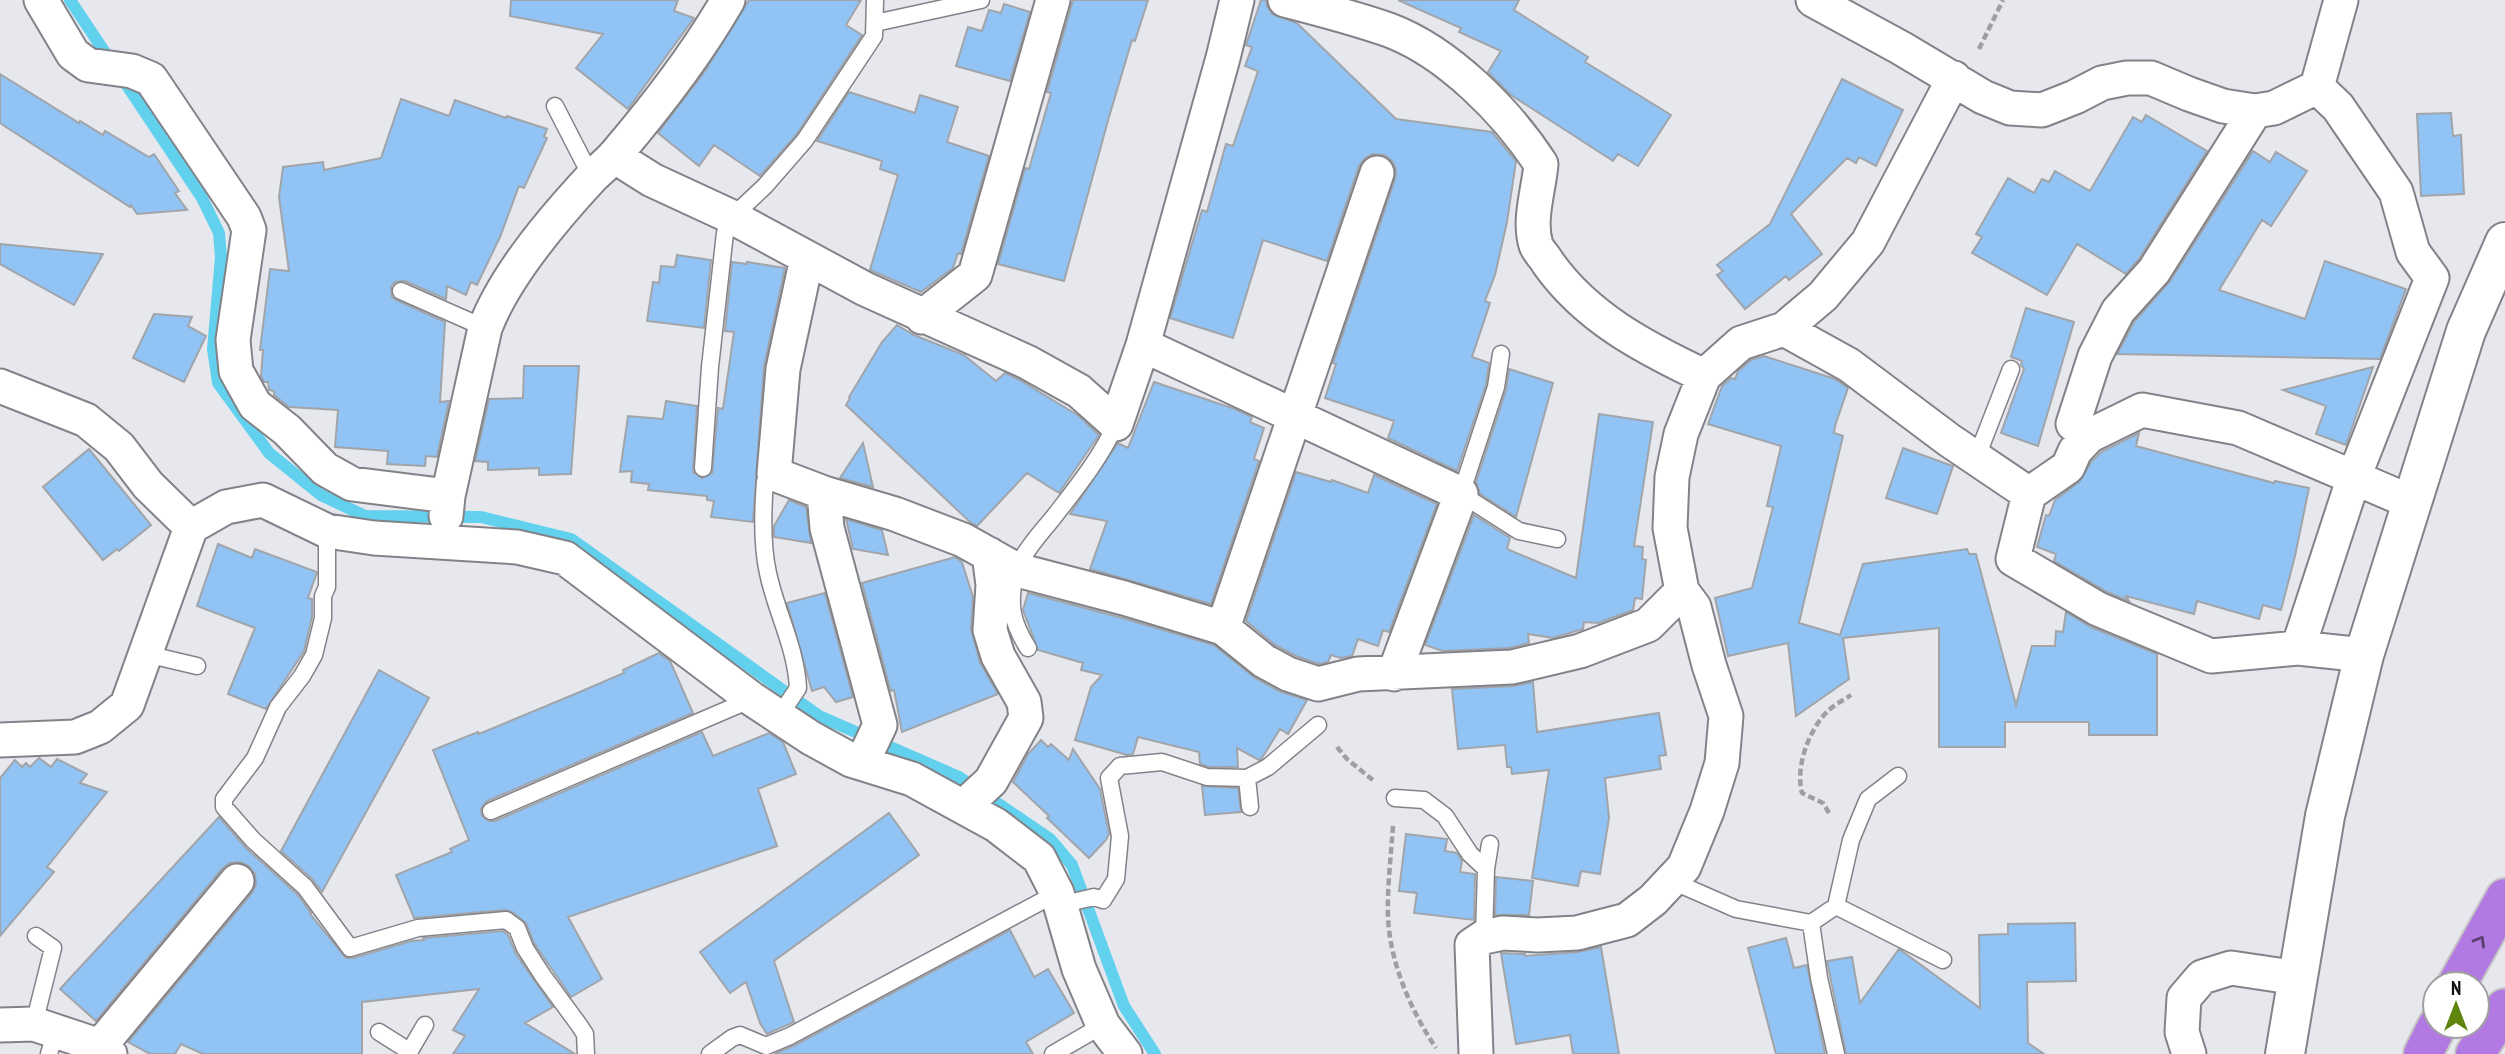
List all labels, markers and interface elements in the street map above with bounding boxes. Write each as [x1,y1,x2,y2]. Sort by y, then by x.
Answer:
one-way arrow [2472,935,2485,948]
north arrow [2421,970,2491,1040]
text: N [2451,976,2461,1000]

